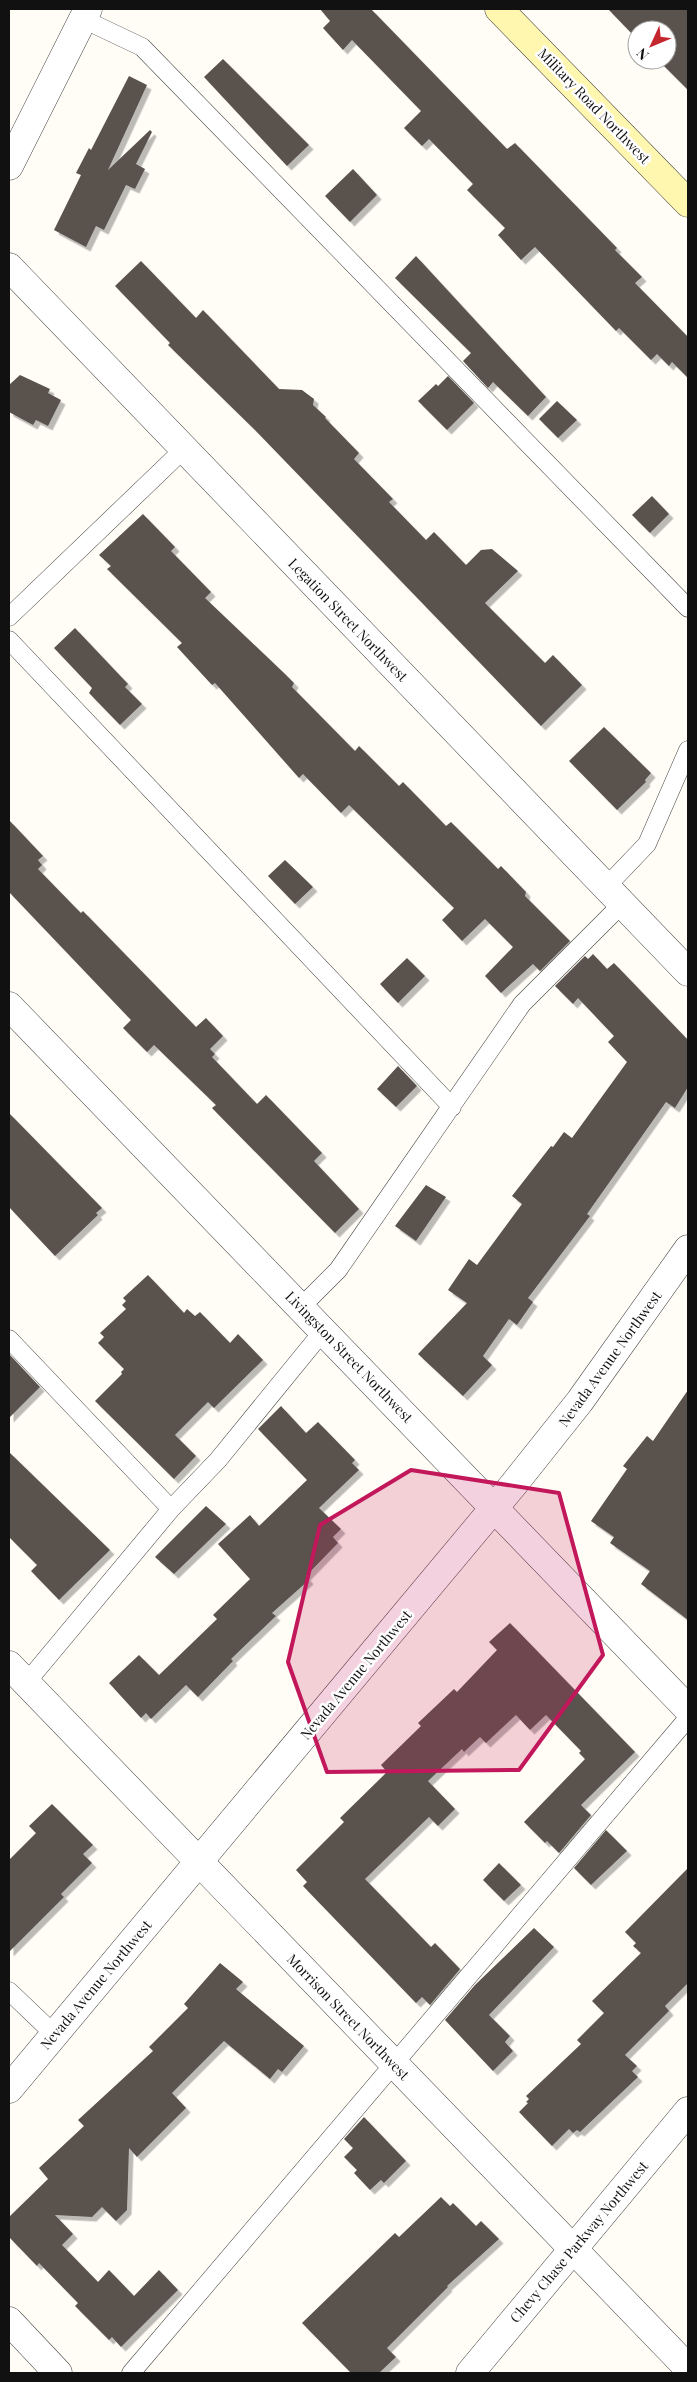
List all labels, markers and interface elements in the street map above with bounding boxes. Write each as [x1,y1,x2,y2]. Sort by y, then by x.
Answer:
north arrow [627,20,677,70]
street label: Military Road Northwest [534,45,654,167]
street label: Legation Street Northwest [284,554,413,686]
street label: Nevada Avenue Northwest [554,1286,666,1430]
street label: Livingston Street Northwest [281,1287,418,1427]
street label: Nevada Avenue Northwest [296,1605,416,1743]
street label: Nevada Avenue Northwest [36,1915,156,2053]
street label: Morrison Street Northwest [283,1950,414,2085]
street label: Chevy Chase Parkway Northwest [505,2156,653,2327]

